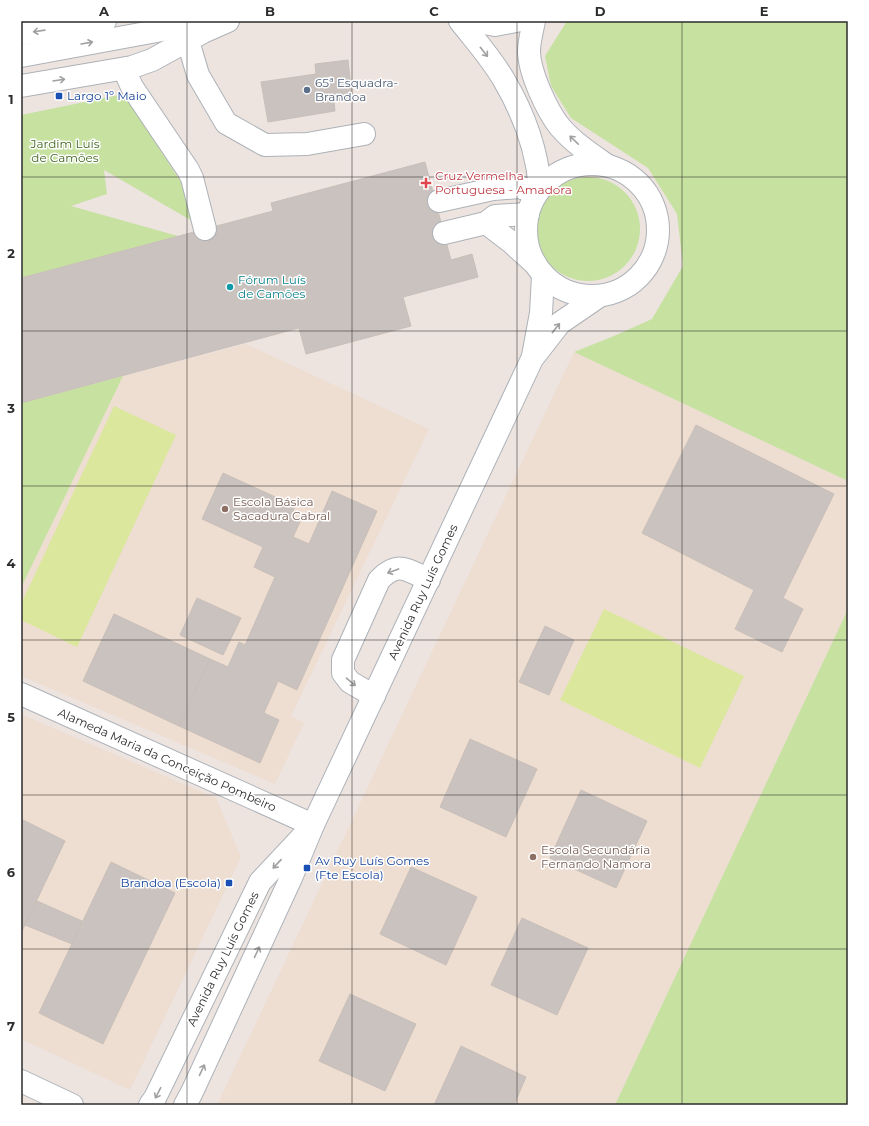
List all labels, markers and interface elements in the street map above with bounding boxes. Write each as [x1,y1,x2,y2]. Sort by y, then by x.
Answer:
text: A [98,3,110,19]
text: B [265,3,275,19]
text: C [429,3,439,19]
text: D [595,3,606,19]
text: E [760,3,769,19]
one-way arrow [33,27,46,35]
one-way arrow [80,39,93,47]
one-way arrow [480,46,488,57]
place label: 65ª Esquadra- Brandoa [315,75,398,104]
one-way arrow [53,76,66,84]
marker: 65ª Esquadra- Brandoa [302,85,312,95]
place label: Largo 1º Maio [67,88,146,103]
text: 1 [8,91,14,107]
marker: Largo 1º Maio [54,91,64,101]
one-way arrow [569,135,579,145]
park label: Jardim Luís de Camões [29,136,100,165]
place label: Cruz Vermelha Portuguesa - Amadora [435,168,572,197]
marker: Cruz Vermelha Portuguesa - Amadora [420,177,432,189]
text: 2 [7,245,15,261]
place label: Fórum Luís de Camões [238,272,306,301]
marker: Fórum Luís de Camões [225,282,235,292]
one-way arrow [552,323,561,333]
text: 3 [6,400,15,416]
place label: Escola Básica Sacadura Cabral [233,494,330,523]
marker: Escola Básica Sacadura Cabral [220,504,230,514]
street label: Avenida Ruy Luís Gomes [385,522,461,662]
text: 4 [7,555,16,571]
one-way arrow [387,567,399,575]
one-way arrow [346,677,356,686]
street label: Alameda Maria da Conceição Pombeiro [56,704,279,815]
text: 5 [7,709,15,725]
place label: Escola Secundária Fernando Namora [541,842,651,871]
marker: Escola Secundária Fernando Namora [528,852,538,862]
place label: Av Ruy Luís Gomes (Fte Escola) [315,853,429,882]
one-way arrow [272,859,282,869]
marker: Av Ruy Luís Gomes (Fte Escola) [302,863,312,873]
text: 6 [7,864,16,880]
place label: Brandoa (Escola) [120,875,221,890]
marker: Brandoa (Escola) [224,878,234,888]
street label: Avenida Ruy Luís Gomes [183,889,262,1028]
one-way arrow [254,947,261,959]
text: 7 [7,1018,15,1034]
one-way arrow [199,1065,206,1077]
one-way arrow [154,1087,161,1099]

